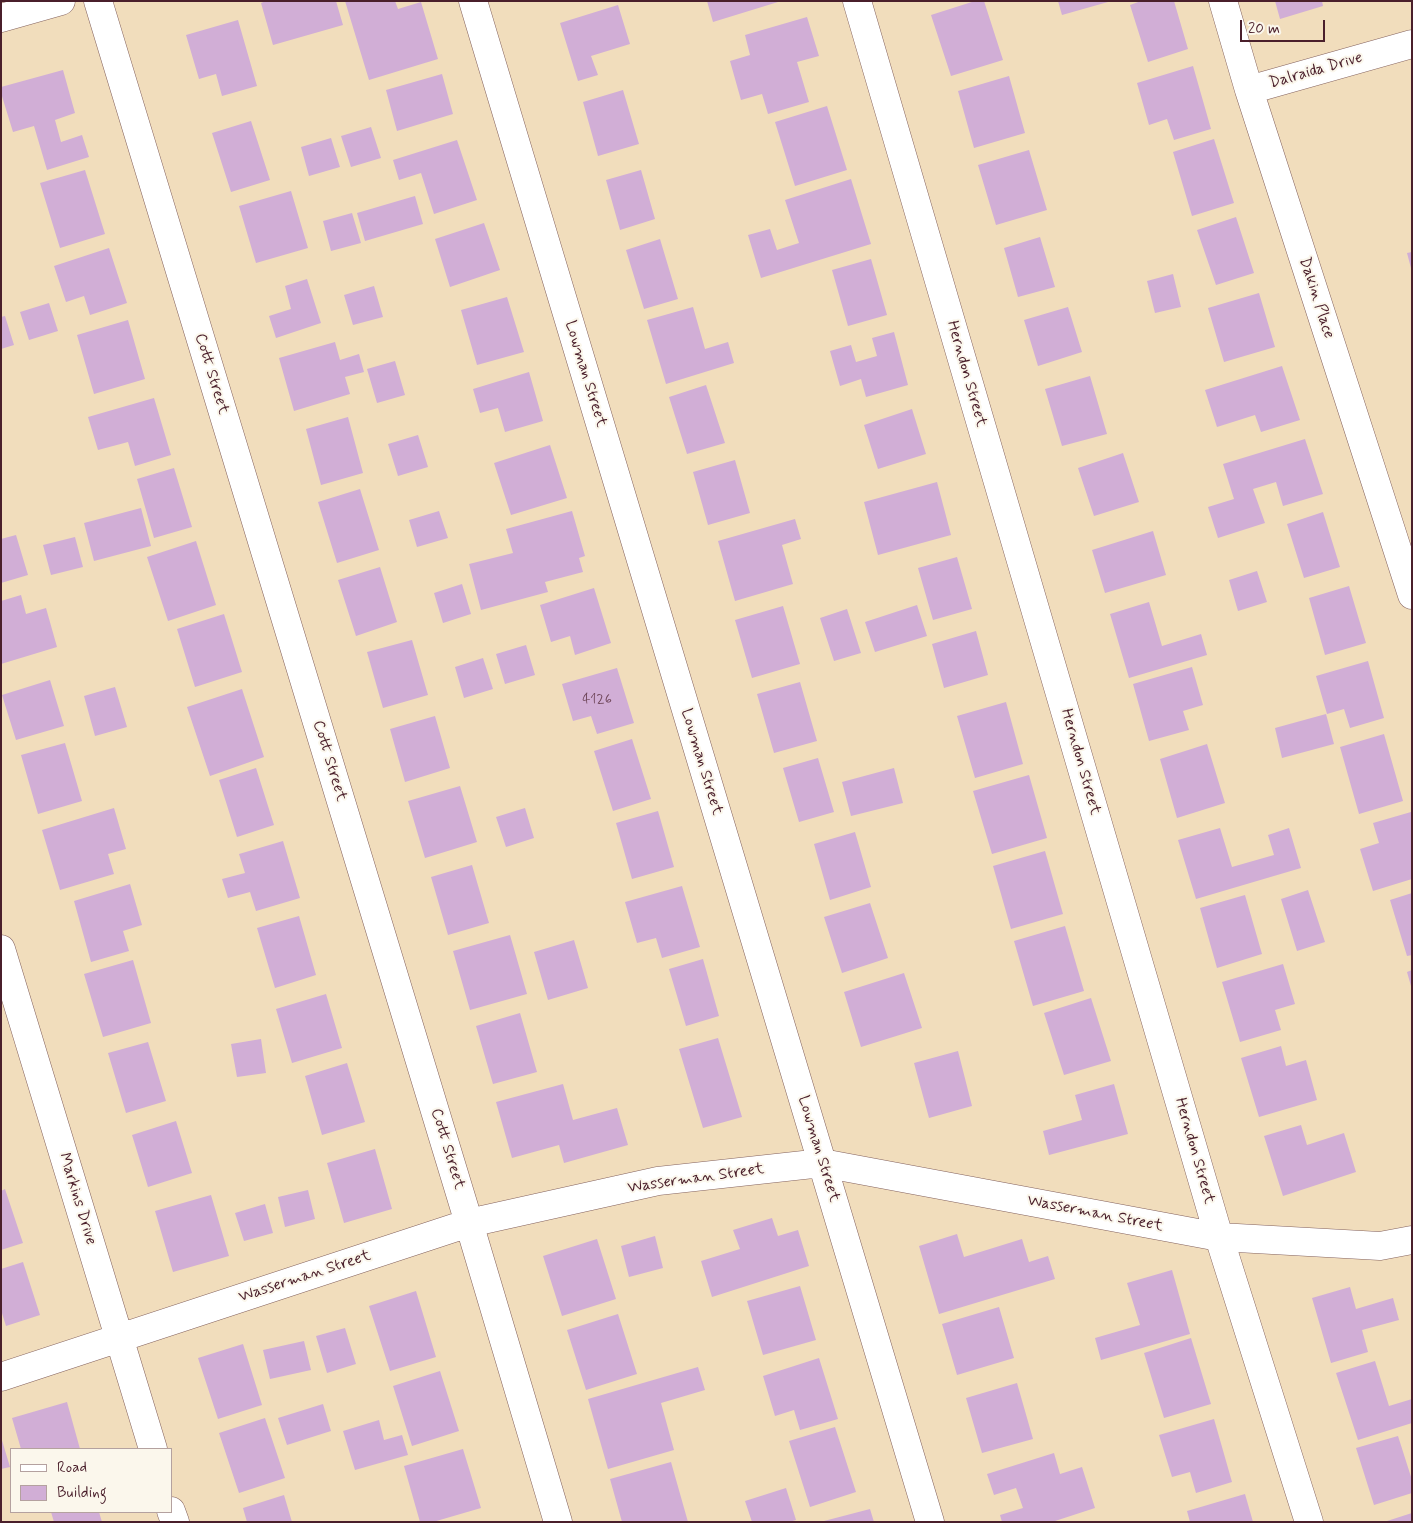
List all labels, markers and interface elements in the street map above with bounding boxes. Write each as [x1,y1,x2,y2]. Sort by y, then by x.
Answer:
scale bar [1243,10,1328,42]
text: 20 m [1248,19,1280,39]
street label: Dalraida Drive [1267,49,1365,93]
street label: Dakin Place [1294,255,1338,341]
street label: Lowman Street [560,318,610,430]
street label: Herndon Street [942,319,990,429]
street label: Cott Street [190,331,232,417]
house number: 4126 [582,692,612,708]
street label: Lowman Street [676,706,726,818]
street label: Herndon Street [1056,707,1104,817]
street label: Cott Street [308,718,350,804]
street label: Lowman Street [793,1093,843,1205]
street label: Herndon Street [1170,1096,1218,1206]
street label: Cott Street [426,1106,468,1192]
street label: Markins Drive [54,1151,100,1247]
street label: Wasserman Street [627,1160,765,1198]
street label: Wasserman Street [1026,1191,1164,1237]
street label: Wasserman Street [237,1247,373,1307]
legend [10,1448,172,1513]
text: Road [57,1458,87,1478]
text: Building [57,1483,107,1503]

